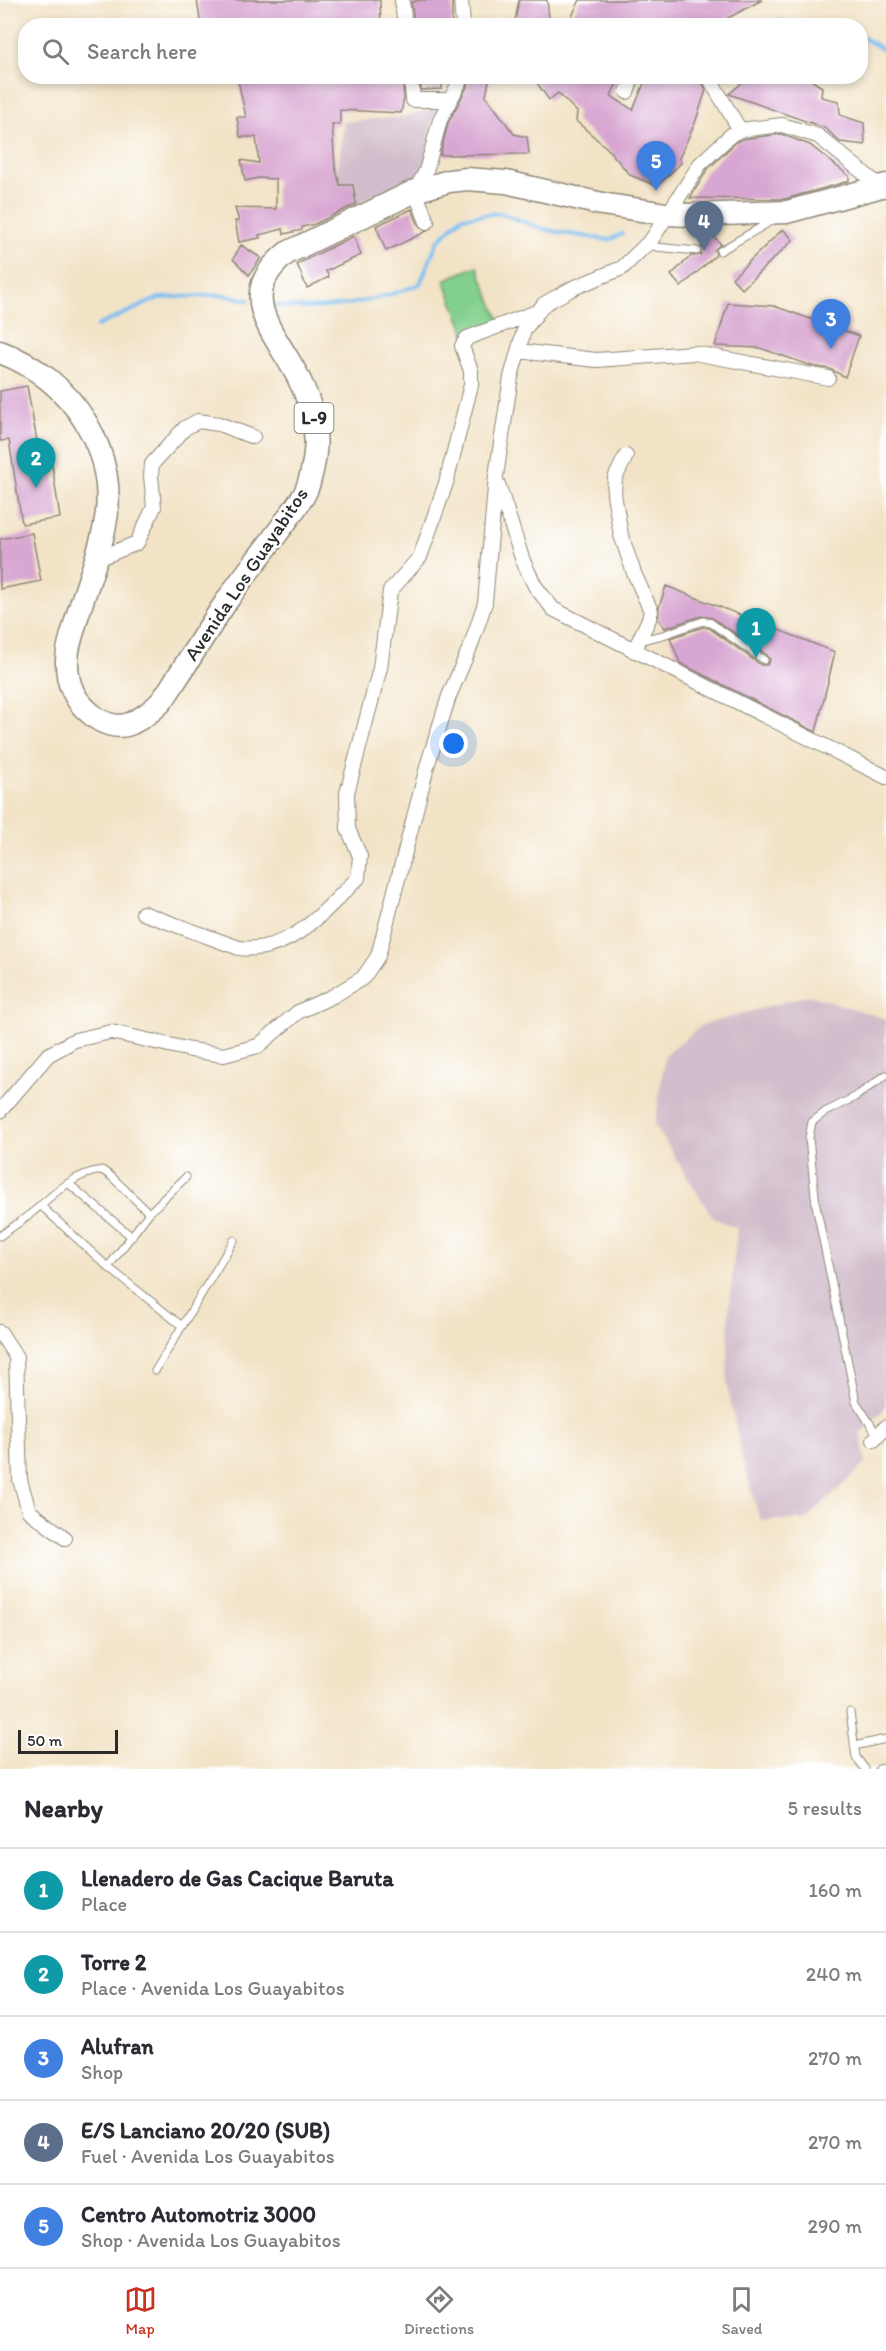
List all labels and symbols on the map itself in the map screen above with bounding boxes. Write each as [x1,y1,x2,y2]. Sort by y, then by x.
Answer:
pin: 5 [636,142,676,191]
pin: 4 [684,202,724,251]
pin: 3 [812,300,850,349]
road number: L-9 [294,403,334,433]
pin: 2 [16,438,56,488]
street label: Avenida Los Guayabitos [179,483,313,665]
pin: 1 [736,608,776,658]
your location [439,729,468,758]
scale bar [18,1727,118,1754]

